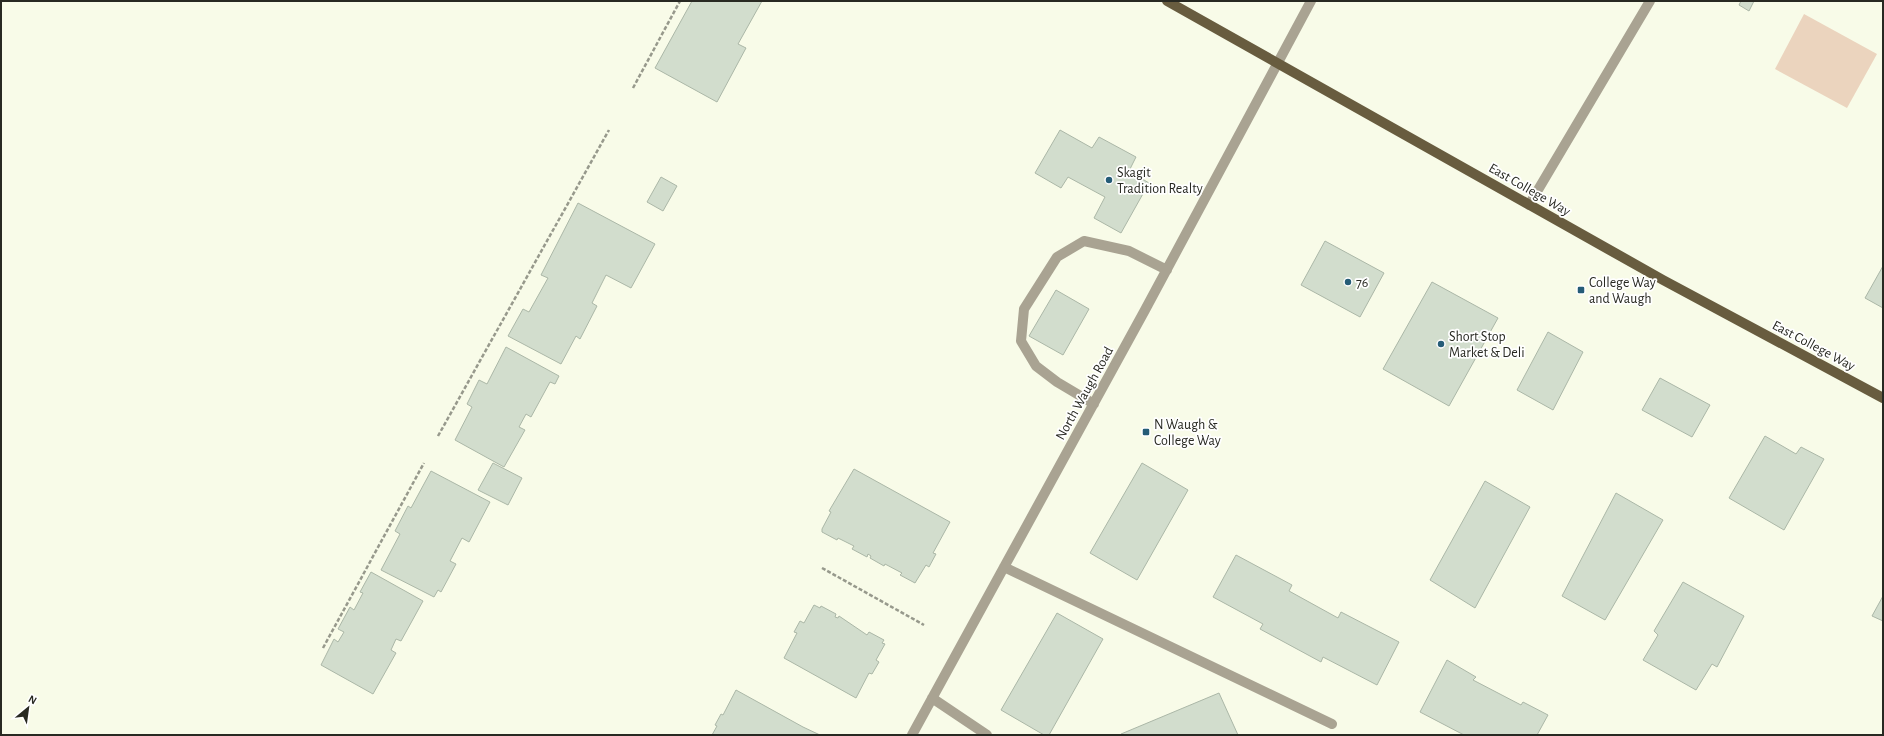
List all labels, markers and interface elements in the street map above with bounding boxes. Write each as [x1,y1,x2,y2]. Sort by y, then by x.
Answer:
street label: East College Way [1486,161,1573,219]
place label: Skagit Tradition Realty [1117,166,1203,196]
marker: Skagit Tradition Realty [1104,175,1114,185]
place label: 76 [1356,276,1368,290]
place label: College Way and Waugh [1589,276,1656,306]
marker: 76 [1343,277,1353,287]
marker: College Way and Waugh [1576,285,1586,295]
street label: East College Way [1770,318,1857,374]
place label: Short Stop Market & Deli [1449,330,1525,360]
marker: Short Stop Market & Deli [1436,339,1446,349]
street label: North Waugh Road [1053,345,1116,442]
place label: N Waugh & College Way [1154,418,1221,448]
marker: N Waugh & College Way [1141,427,1151,437]
north arrow [8,688,48,728]
text: N [27,693,39,706]

